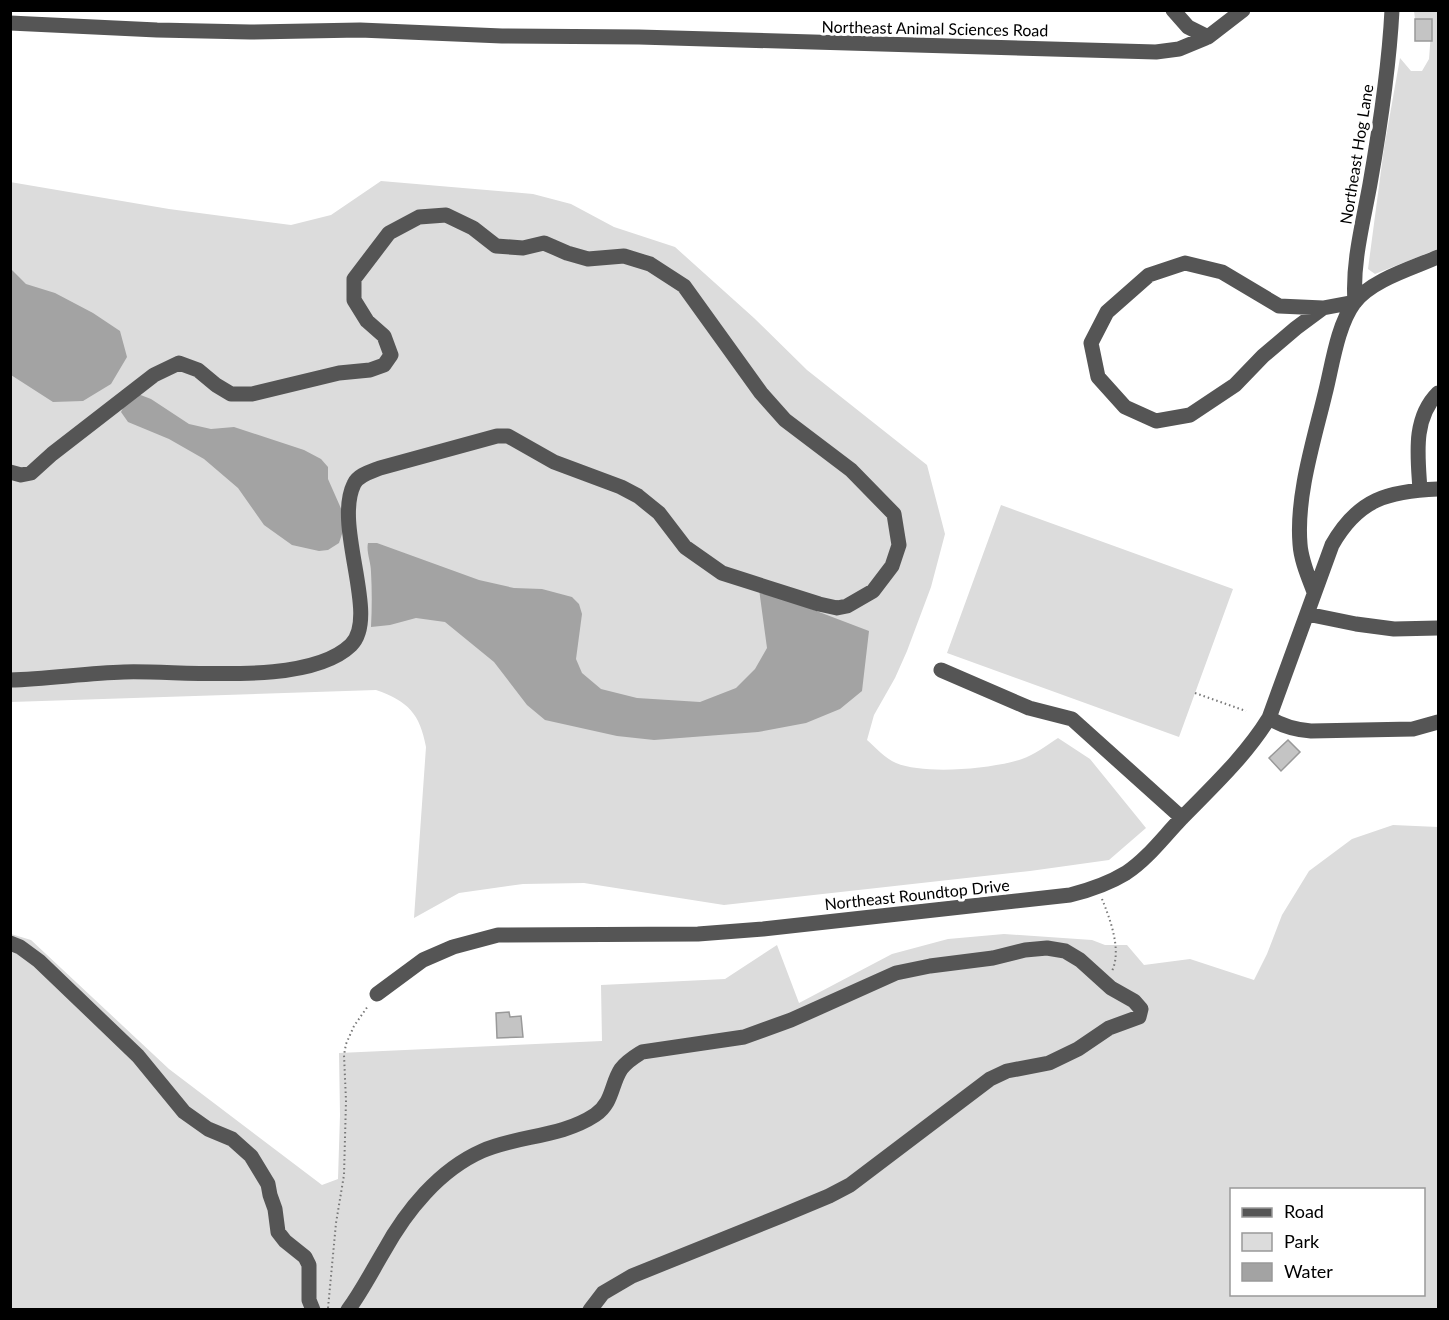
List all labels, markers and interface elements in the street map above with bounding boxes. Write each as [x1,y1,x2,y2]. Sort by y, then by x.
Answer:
street label: Northeast Animal Sciences Road [822,17,1048,39]
street label: Northeast Hog Lane [1336,83,1376,225]
street label: Northeast Roundtop Drive [823,875,1011,913]
legend [1230,1188,1425,1296]
text: Road [1284,1200,1324,1222]
text: Park [1284,1230,1320,1252]
text: Water [1284,1260,1333,1282]

